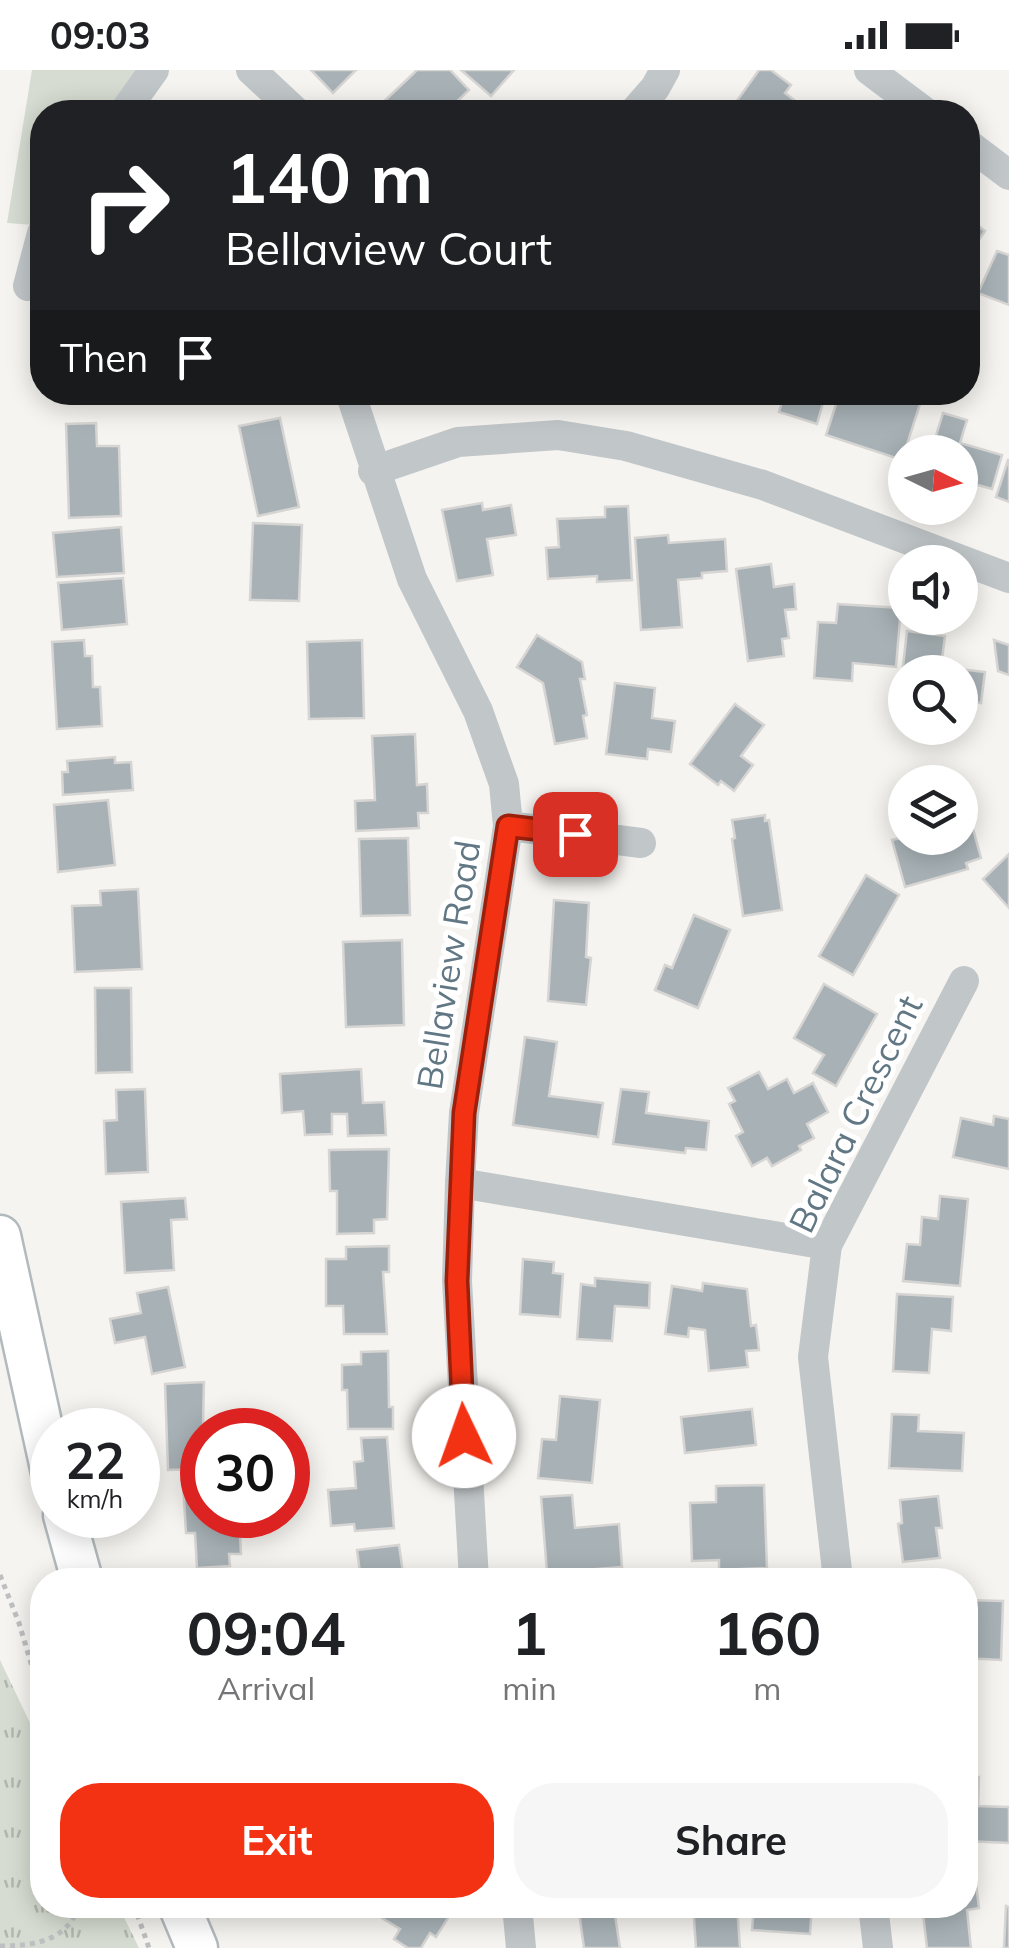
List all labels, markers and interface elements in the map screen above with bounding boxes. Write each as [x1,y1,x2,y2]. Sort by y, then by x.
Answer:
text: 09:03 [50,11,151,59]
text: 140 m [225,133,433,221]
icon: right [60,140,190,270]
text: Bellaview Court [225,220,552,276]
icon: arrive [168,330,223,385]
text: Then [60,334,148,382]
north arrow [888,435,978,525]
map controls [888,435,978,855]
button: sound [888,545,978,635]
button: search [888,655,978,745]
button: layers [888,765,978,855]
pin [533,792,618,877]
icon: arrive [548,807,603,862]
street label: Bellaview Road [407,837,489,1092]
street label: Balara Crescent [779,988,932,1239]
position arrow [412,1384,516,1488]
speed limit sign: 30 [180,1408,310,1538]
text: 22 [65,1429,125,1492]
text: km/h [67,1483,123,1514]
text: 09:04 [187,1595,346,1670]
text: 1 [511,1595,547,1670]
text: 160 [713,1595,821,1670]
text: Arrival [217,1668,315,1708]
text: min [502,1668,557,1708]
text: m [753,1668,781,1708]
button: Exit [60,1783,494,1898]
button: Share [514,1783,948,1898]

